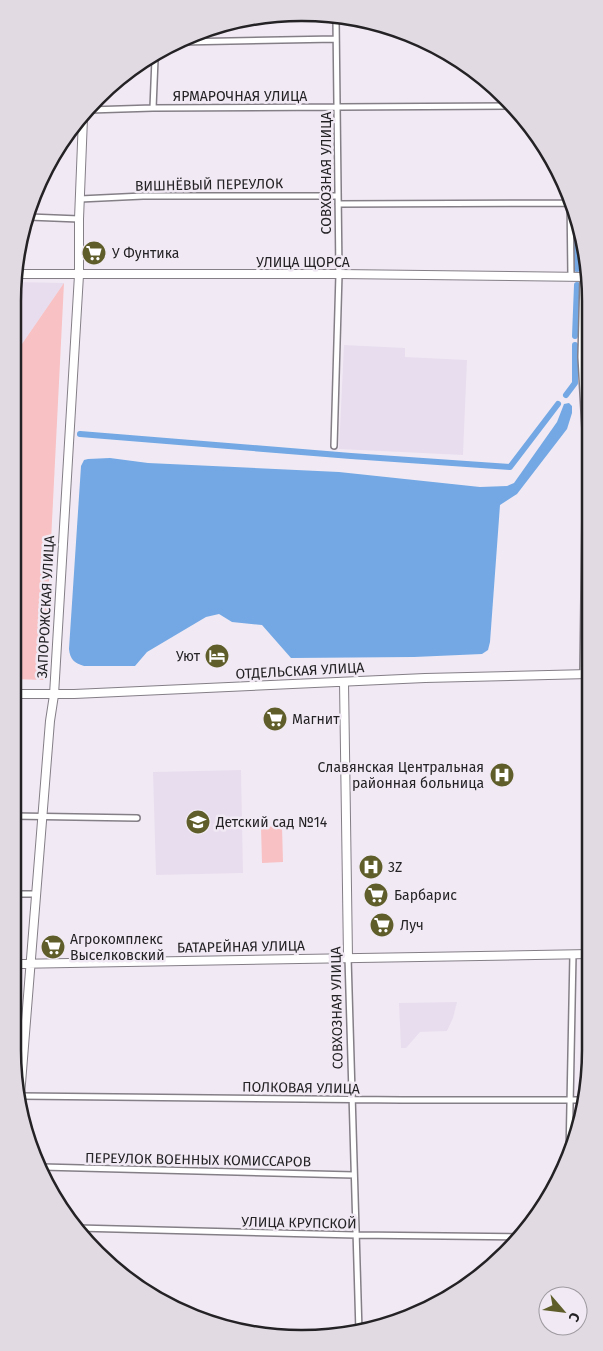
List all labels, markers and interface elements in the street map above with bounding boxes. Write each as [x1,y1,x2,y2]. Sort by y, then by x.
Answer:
street label: ЯРМАРОЧНАЯ УЛИЦА [173,88,307,105]
street label: СОВХОЗНАЯ УЛИЦА [318,112,335,234]
street label: ВИШНЁВЫЙ ПЕРЕУЛОК [135,175,284,195]
supermarket icon: У Фунтика [81,240,107,266]
place label: У Фунтика [112,245,179,262]
street label: УЛИЦА ЩОРСА [256,254,350,271]
street label: ЗАПОРОЖСКАЯ УЛИЦА [34,535,58,679]
hotel icon: Уют [204,643,230,669]
place label: Уют [176,648,201,665]
street label: ОТДЕЛЬСКАЯ УЛИЦА [235,659,365,683]
supermarket icon: Магнит [262,706,288,732]
place label: Магнит [292,711,340,728]
place label: Славянская Центральная районная больница [318,759,484,792]
hospital icon: Славянская Центральная районная больница [489,762,515,788]
school or university icon: Детский сад №14 [185,809,211,835]
place label: Детский сад №14 [215,814,328,831]
hospital icon: 3Z [358,854,384,880]
place label: 3Z [388,859,402,876]
supermarket icon: Барбарис [363,882,389,908]
place label: Барбарис [394,887,457,904]
supermarket icon: Луч [369,912,395,938]
place label: Луч [400,917,424,934]
place label: Агрокомплекс Выселковский [70,931,165,964]
supermarket icon: Агрокомплекс Выселковский [40,934,66,960]
street label: БАТАРЕЙНАЯ УЛИЦА [177,937,305,957]
street label: СОВХОЗНАЯ УЛИЦА [327,946,347,1070]
street label: ПОЛКОВАЯ УЛИЦА [242,1078,360,1098]
street label: ПЕРЕУЛОК ВОЕННЫХ КОМИССАРОВ [85,1150,311,1170]
street label: УЛИЦА КРУПСКОЙ [241,1213,357,1233]
north arrow [538,1286,588,1336]
text: С [565,1309,583,1324]

